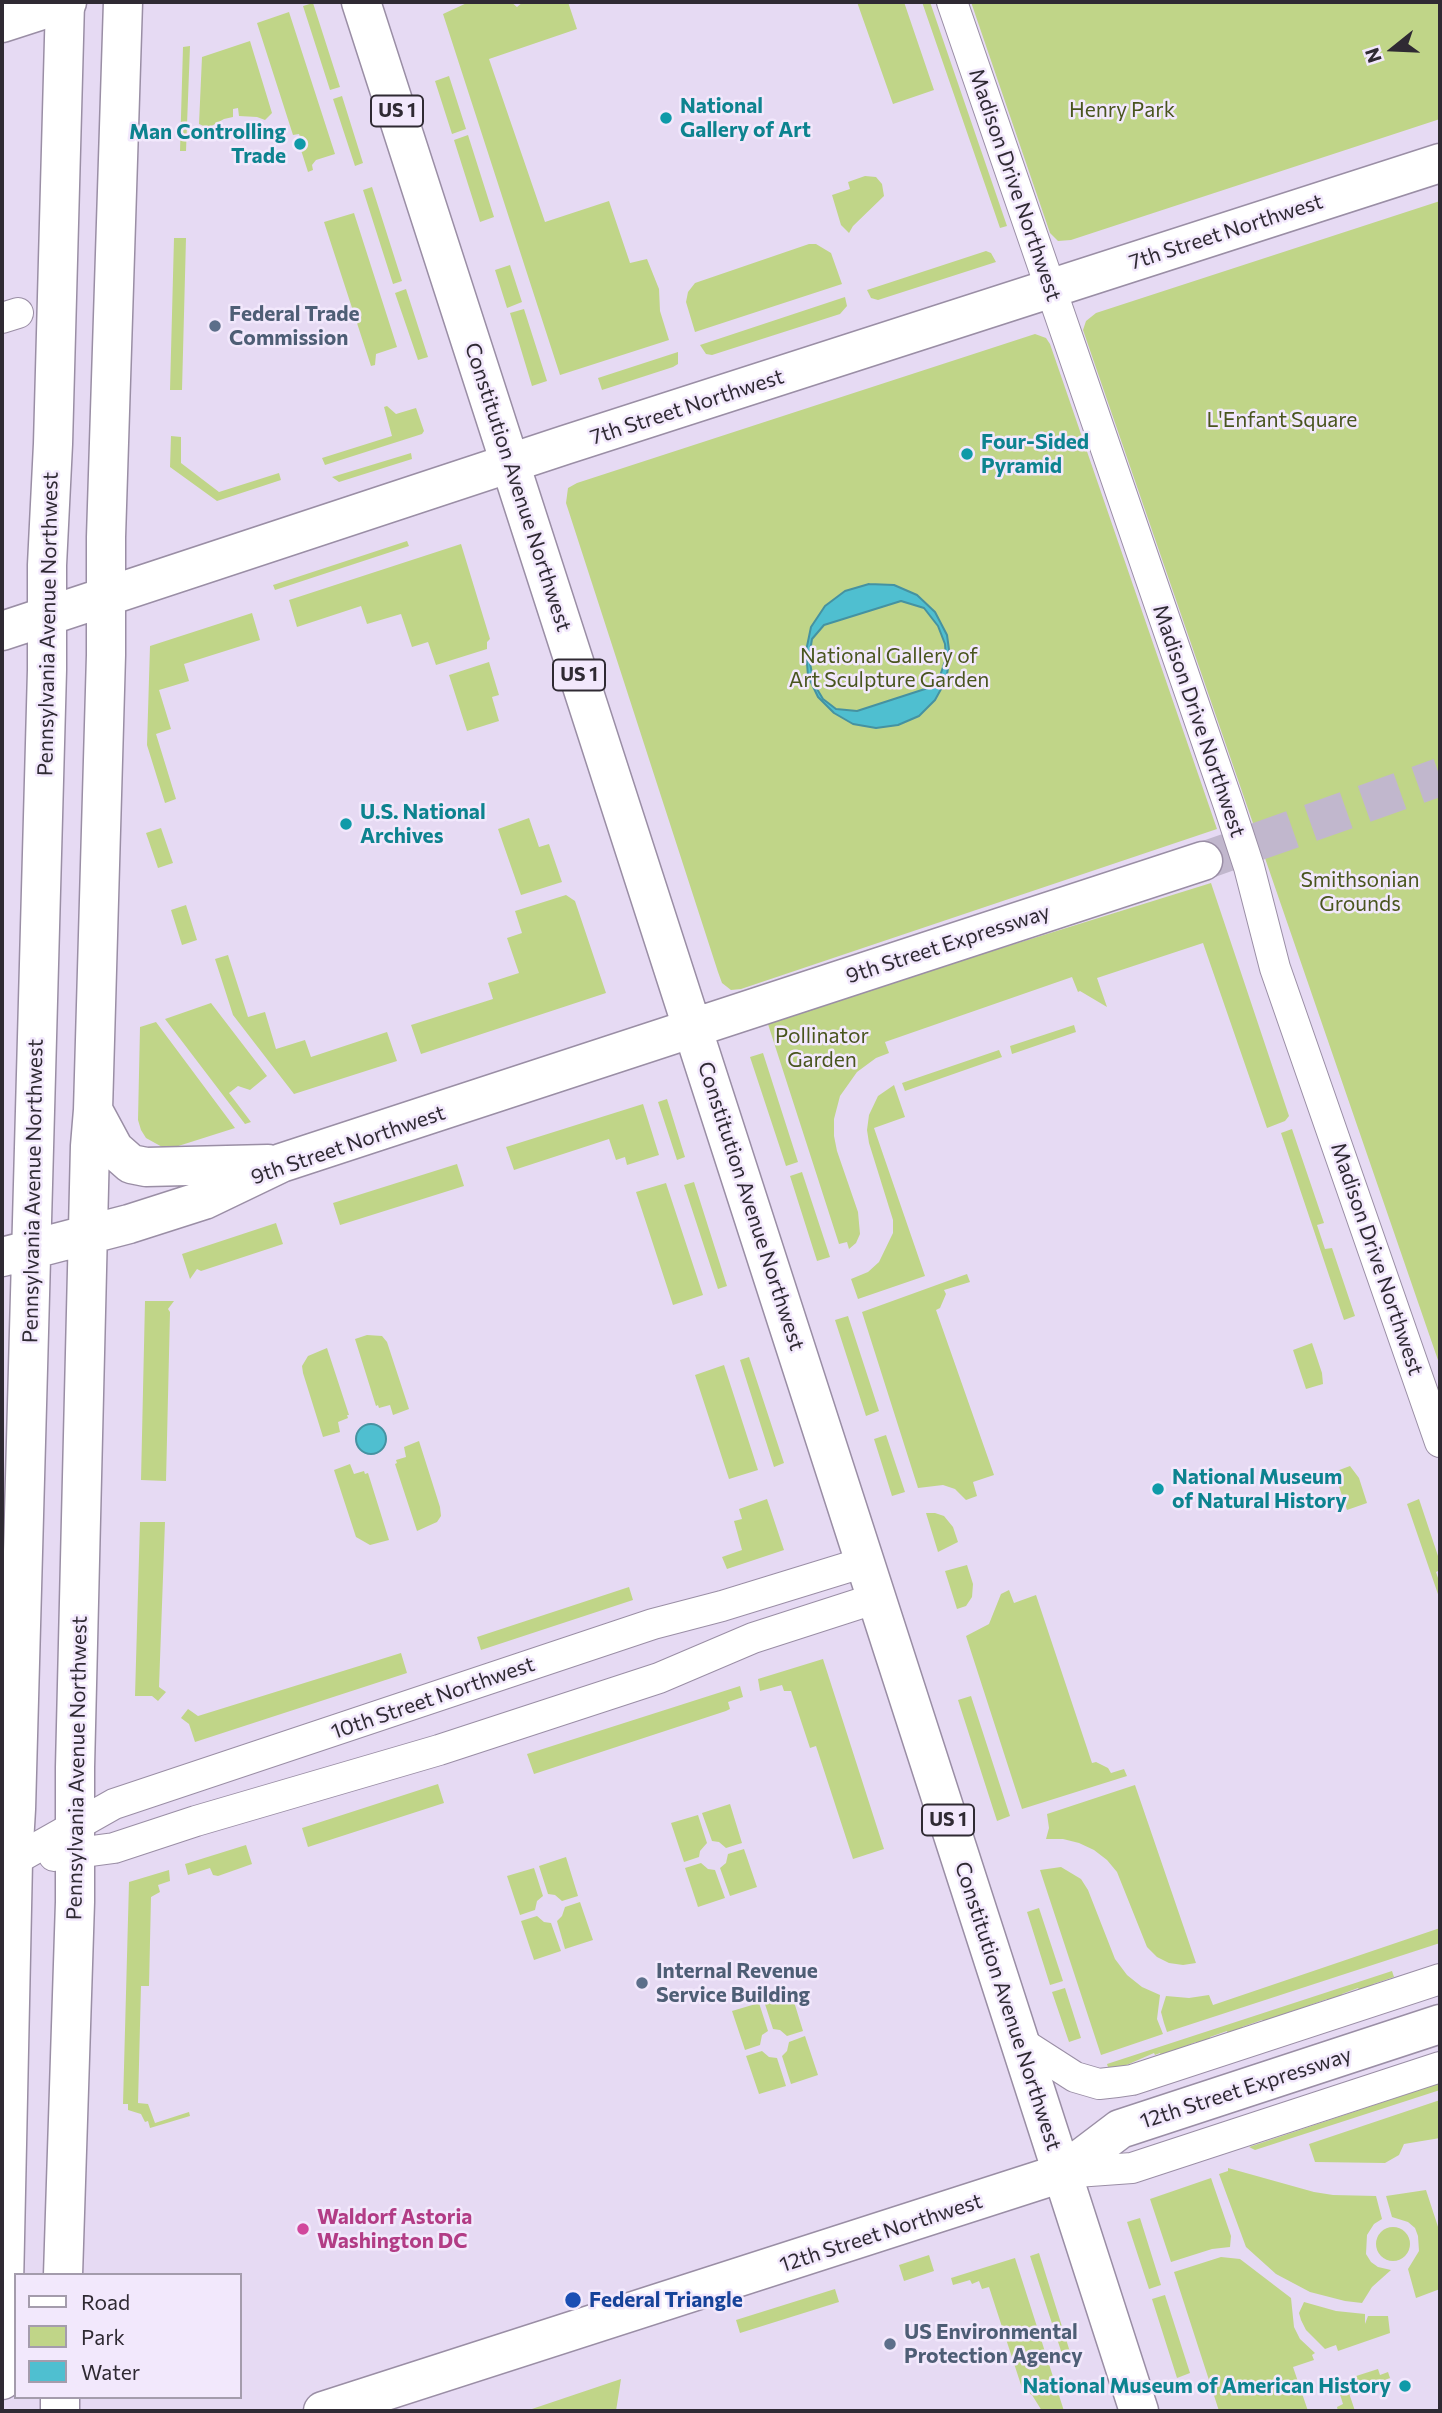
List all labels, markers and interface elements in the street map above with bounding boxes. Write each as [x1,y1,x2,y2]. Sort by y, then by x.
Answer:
north arrow [1358,14,1428,84]
text: N [1359,45,1386,66]
street label: Madison Drive Northwest [963,65,1067,305]
place label: National Gallery of Art [680,93,811,143]
road number: US 1 [371,96,423,127]
park label: Henry Park [1069,97,1175,123]
marker: National Gallery of Art [658,110,674,126]
place label: Man Controlling Trade [129,119,286,169]
marker: Man Controlling Trade [292,136,308,152]
street label: 7th Street Northwest [1126,189,1326,275]
place label: Federal Trade Commission [229,301,360,351]
marker: Federal Trade Commission [207,318,223,334]
street label: Constitution Avenue Northwest [459,339,577,635]
street label: 7th Street Northwest [587,364,787,450]
park label: L'Enfant Square [1207,407,1357,433]
place label: Four-Sided Pyramid [981,429,1089,479]
marker: Four-Sided Pyramid [959,446,975,462]
street label: Pennsylvania Avenue Northwest [33,472,63,776]
street label: Madison Drive Northwest [1147,601,1251,841]
park label: National Gallery of Art Sculpture Garden [789,643,989,693]
road number: US 1 [553,660,605,690]
place label: U.S. National Archives [360,799,486,849]
marker: U.S. National Archives [338,816,354,832]
park label: Smithsonian Grounds [1300,867,1420,917]
street label: 9th Street Expressway [843,899,1053,989]
park label: Pollinator Garden [775,1023,869,1073]
street label: Pennsylvania Avenue Northwest [18,1039,48,1343]
street label: Constitution Avenue Northwest [692,1058,810,1354]
street label: 9th Street Northwest [248,1100,448,1190]
street label: Madison Drive Northwest [1325,1139,1429,1379]
place label: National Museum of Natural History [1172,1464,1347,1514]
marker: National Museum of Natural History [1150,1481,1166,1497]
street label: Pennsylvania Avenue Northwest [62,1616,92,1920]
street label: 10th Street Northwest [328,1651,538,1745]
road number: US 1 [922,1804,974,1836]
street label: Constitution Avenue Northwest [949,1858,1067,2154]
place label: Internal Revenue Service Building [656,1958,818,2008]
marker: Internal Revenue Service Building [634,1975,650,1991]
street label: 12th Street Expressway [1137,2042,1355,2134]
street label: 12th Street Northwest [777,2188,985,2278]
place label: Waldorf Astoria Washington DC [317,2204,472,2254]
marker: Waldorf Astoria Washington DC [295,2221,311,2237]
legend [14,2273,242,2399]
place label: Federal Triangle [589,2287,743,2313]
text: Road [81,2289,130,2314]
marker: Federal Triangle [563,2290,583,2310]
place label: US Environmental Protection Agency [904,2319,1083,2369]
text: Park [81,2324,125,2349]
marker: US Environmental Protection Agency [882,2336,898,2352]
text: Water [81,2359,140,2384]
place label: National Museum of American History [1022,2373,1391,2399]
marker: National Museum of American History [1397,2378,1413,2394]

